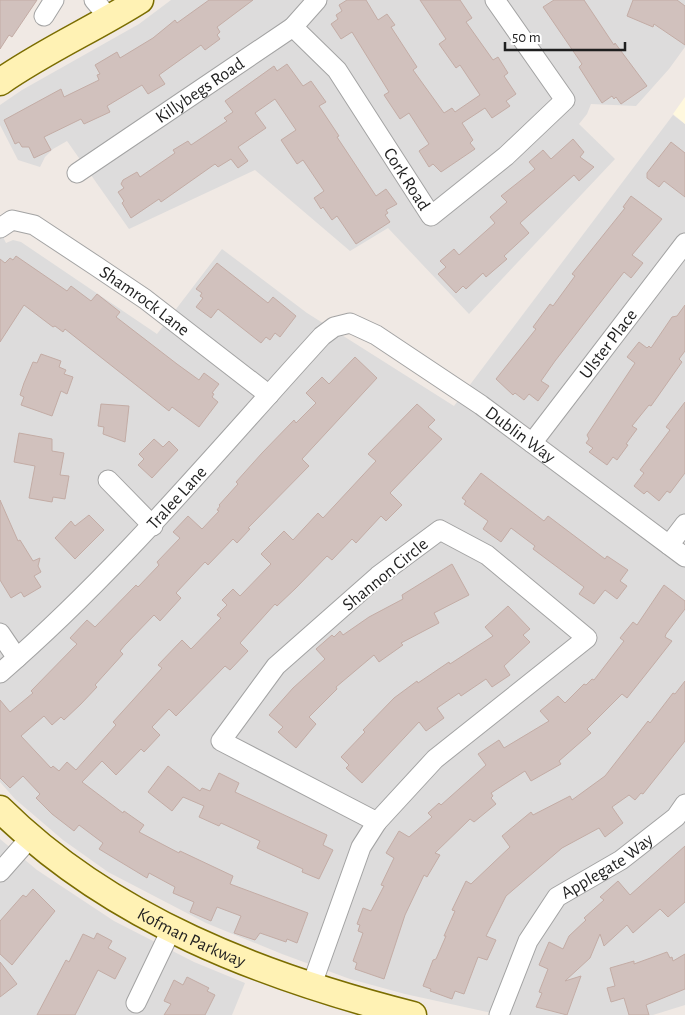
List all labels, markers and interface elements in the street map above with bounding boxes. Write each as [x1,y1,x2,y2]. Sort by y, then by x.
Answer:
scale bar [505,20,625,52]
text: 50 m [512,30,541,45]
street label: Killybegs Road [153,55,248,127]
street label: Cork Road [380,145,433,214]
street label: Shamrock Lane [96,263,192,340]
street label: Ulster Place [577,306,641,383]
street label: Dublin Way [482,403,558,467]
street label: Tralee Lane [144,463,210,533]
street label: Shannon Circle [339,535,432,615]
street label: Applegate Way [558,830,657,903]
street label: Kofman Parkway [134,905,248,971]

